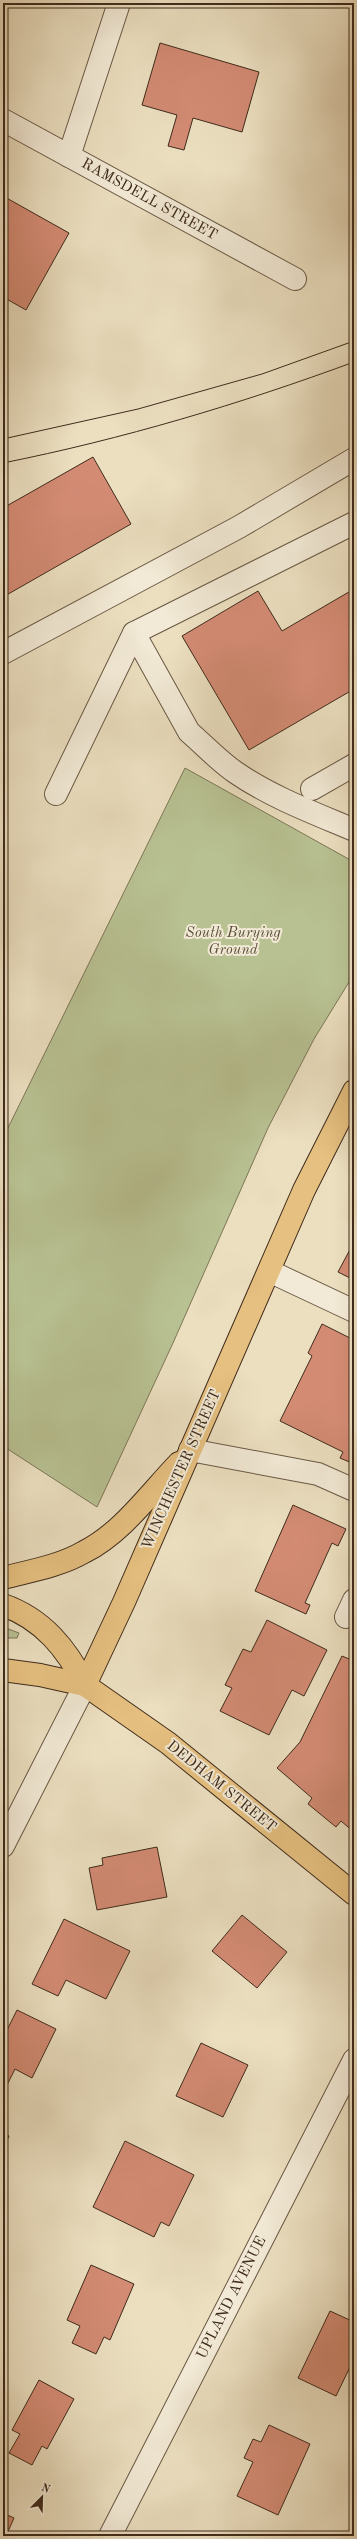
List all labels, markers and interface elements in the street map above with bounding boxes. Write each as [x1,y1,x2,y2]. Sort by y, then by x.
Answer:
street label: RAMSDELL STREET [79,156,219,244]
park label: South Burying Ground [185,926,281,958]
street label: WINCHESTER STREET [140,1388,224,1552]
street label: DEDHAM STREET [163,1738,279,1836]
street label: UPLAND AVENUE [195,2234,269,2362]
north arrow [22,2477,62,2517]
text: N [39,2482,52,2496]

